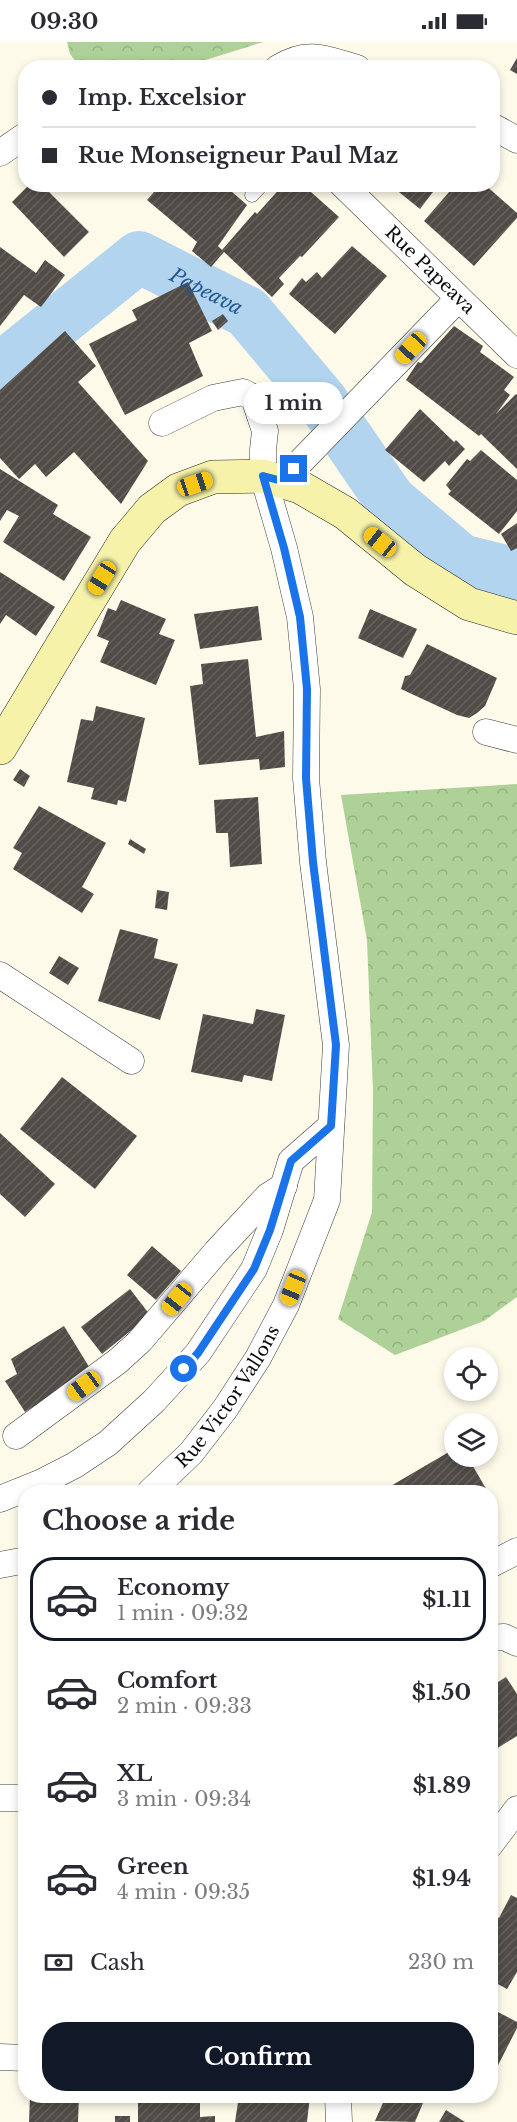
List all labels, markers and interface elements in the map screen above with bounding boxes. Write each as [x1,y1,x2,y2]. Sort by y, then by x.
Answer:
text: 09:30 [30,8,98,35]
text: Imp. Excelsior [78,84,246,111]
text: Rue Monseigneur Paul Maz [78,142,398,169]
street label: Rue Papeava [380,221,479,319]
water label: Papeava [165,262,247,320]
car [392,329,430,367]
callout: 1 min [244,382,344,424]
text: 1 min [265,391,322,415]
route end [280,455,307,482]
car [175,470,215,498]
car [360,524,400,560]
car [85,558,119,598]
car [278,1268,308,1308]
car [159,1279,195,1319]
street label: Rue Victor Vallons [171,1322,284,1473]
map controls [444,1347,498,1467]
button: locate [444,1347,498,1401]
route start [170,1355,197,1382]
car [64,1368,104,1404]
button: layers [444,1413,498,1467]
text: Choose a ride [42,1504,235,1537]
icon: car [45,1572,99,1626]
text: Economy [117,1574,229,1601]
text: $1.11 [422,1586,471,1613]
text: 1 min · 09:32 [117,1601,248,1625]
icon: car [45,1665,99,1719]
text: Comfort [117,1667,217,1694]
text: $1.50 [412,1679,471,1706]
text: 2 min · 09:33 [117,1694,252,1718]
icon: car [45,1758,99,1812]
text: XL [117,1760,152,1787]
text: $1.89 [413,1772,471,1799]
text: 3 min · 09:34 [117,1787,251,1811]
icon: car [45,1851,99,1905]
text: Green [117,1853,189,1880]
text: $1.94 [412,1865,471,1892]
text: 4 min · 09:35 [117,1880,250,1904]
icon: cash [42,1946,75,1979]
text: Cash [90,1949,145,1976]
text: 230 m [408,1950,474,1974]
button: Confirm [42,2022,474,2091]

